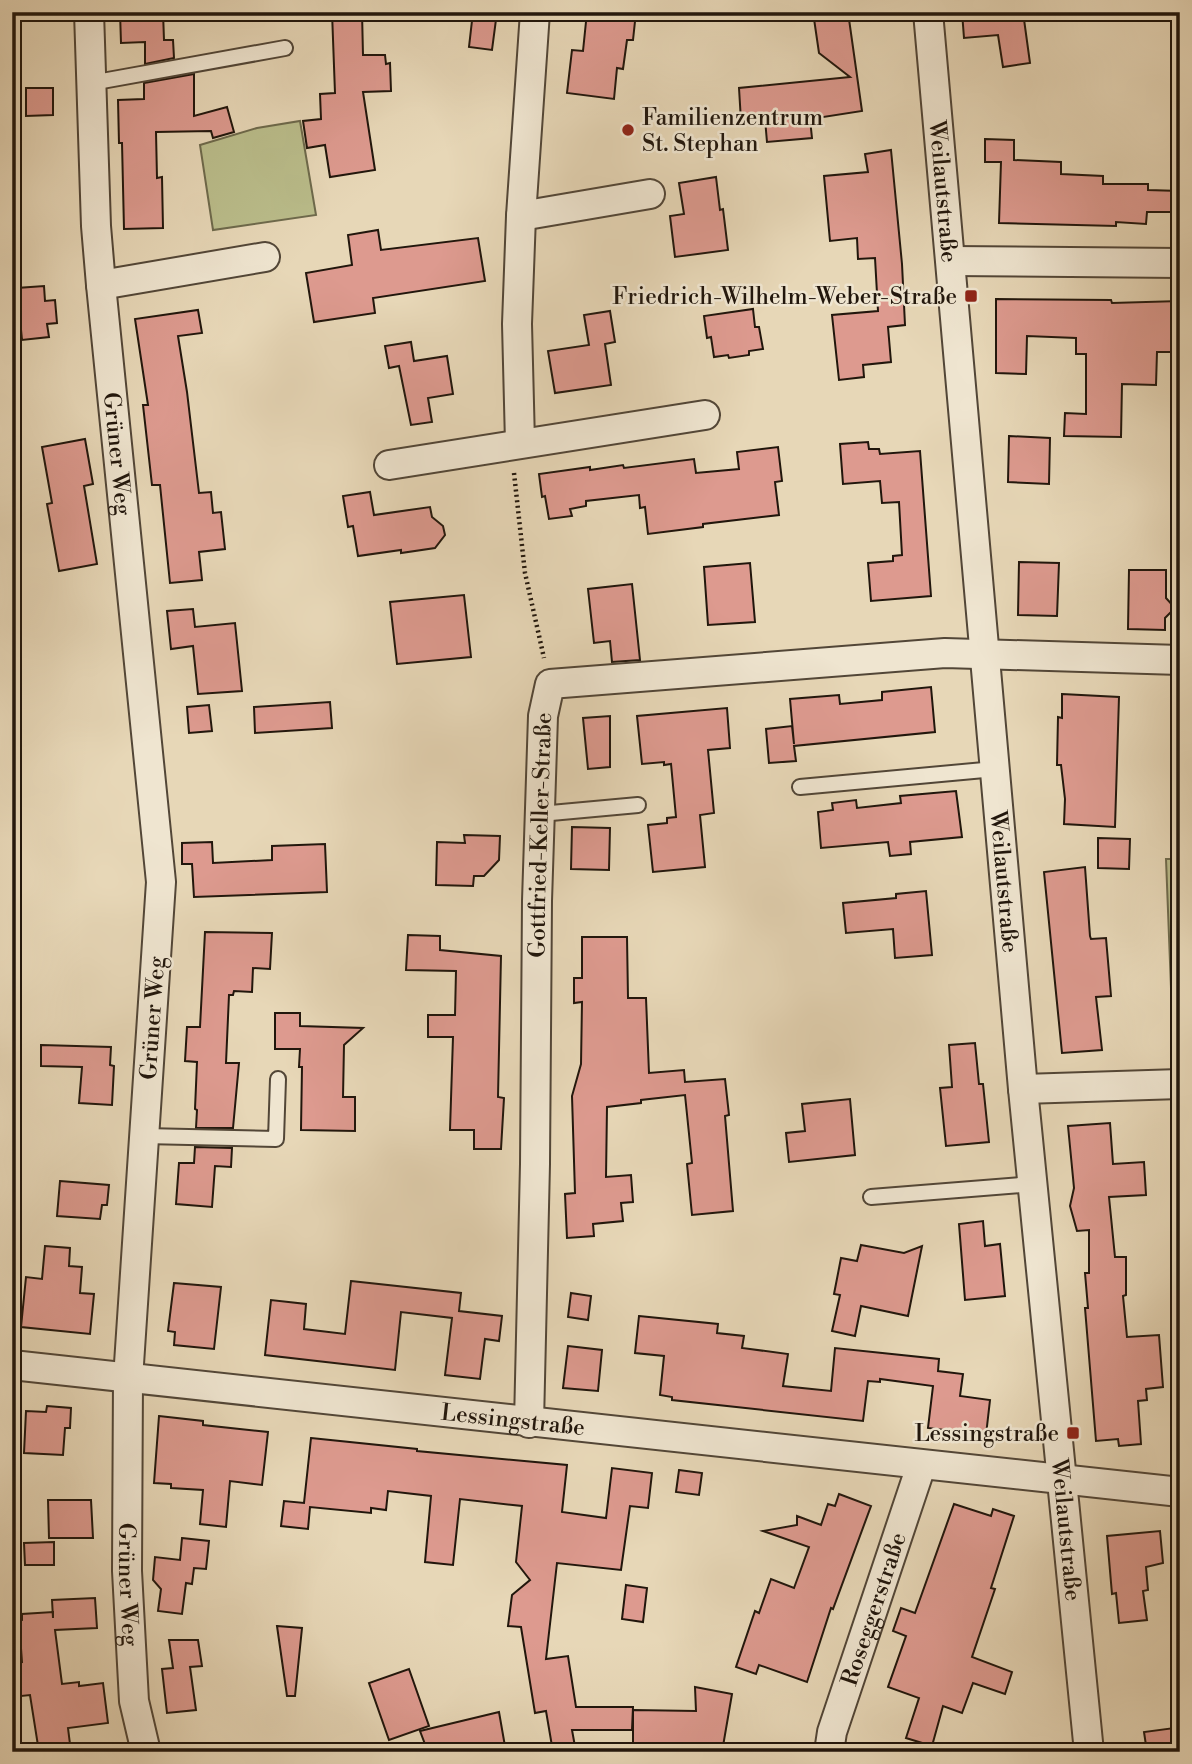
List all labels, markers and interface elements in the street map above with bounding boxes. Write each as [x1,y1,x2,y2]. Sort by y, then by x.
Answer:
place label: Familienzentrum St. Stephan [642,104,823,158]
street label: Weilautstraße [923,118,963,264]
marker: Familienzentrum St. Stephan [620,122,636,138]
place label: Friedrich-Wilhelm-Weber-Straße [612,283,957,311]
marker: Friedrich-Wilhelm-Weber-Straße [963,288,979,304]
street label: Grüner Weg [97,391,137,517]
street label: Gottfried-Keller-Straße [524,712,558,958]
street label: Weilautstraße [983,808,1024,954]
street label: Grüner Weg [135,955,171,1081]
street label: Lessingstraße [439,1399,586,1442]
place label: Lessingstraße [914,1420,1059,1448]
marker: Lessingstraße [1065,1425,1081,1441]
street label: Weilautstraße [1045,1456,1087,1602]
street label: Grüner Weg [112,1523,144,1647]
street label: Roseggerstraße [835,1529,913,1690]

